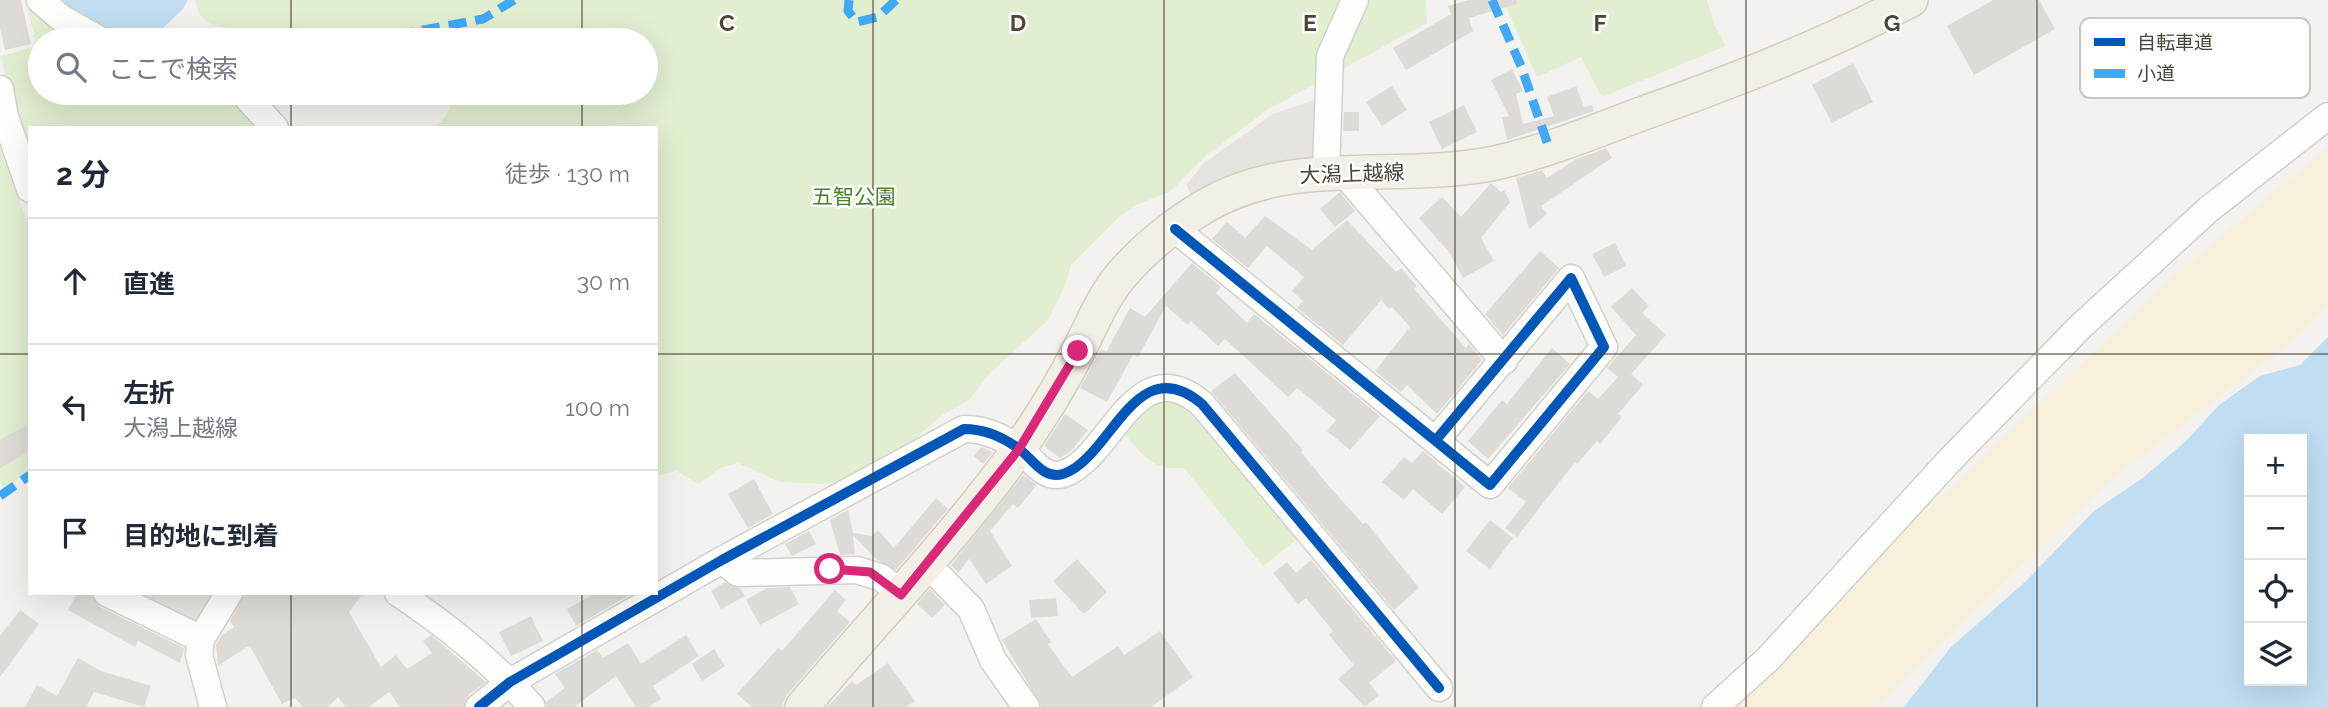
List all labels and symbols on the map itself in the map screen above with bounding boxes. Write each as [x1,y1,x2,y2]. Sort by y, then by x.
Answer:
text: C [719,9,735,36]
text: D [1010,9,1026,36]
text: E [1303,9,1317,36]
text: F [1593,9,1607,36]
text: G [1884,9,1900,36]
legend [2080,18,2310,98]
text: 自転車道 [2137,31,2213,53]
text: 小道 [2137,62,2175,84]
street label: 大潟上越線 [1299,159,1405,188]
park label: 五智公園 [812,184,896,209]
route end [1062,335,1093,366]
route start [814,553,845,584]

